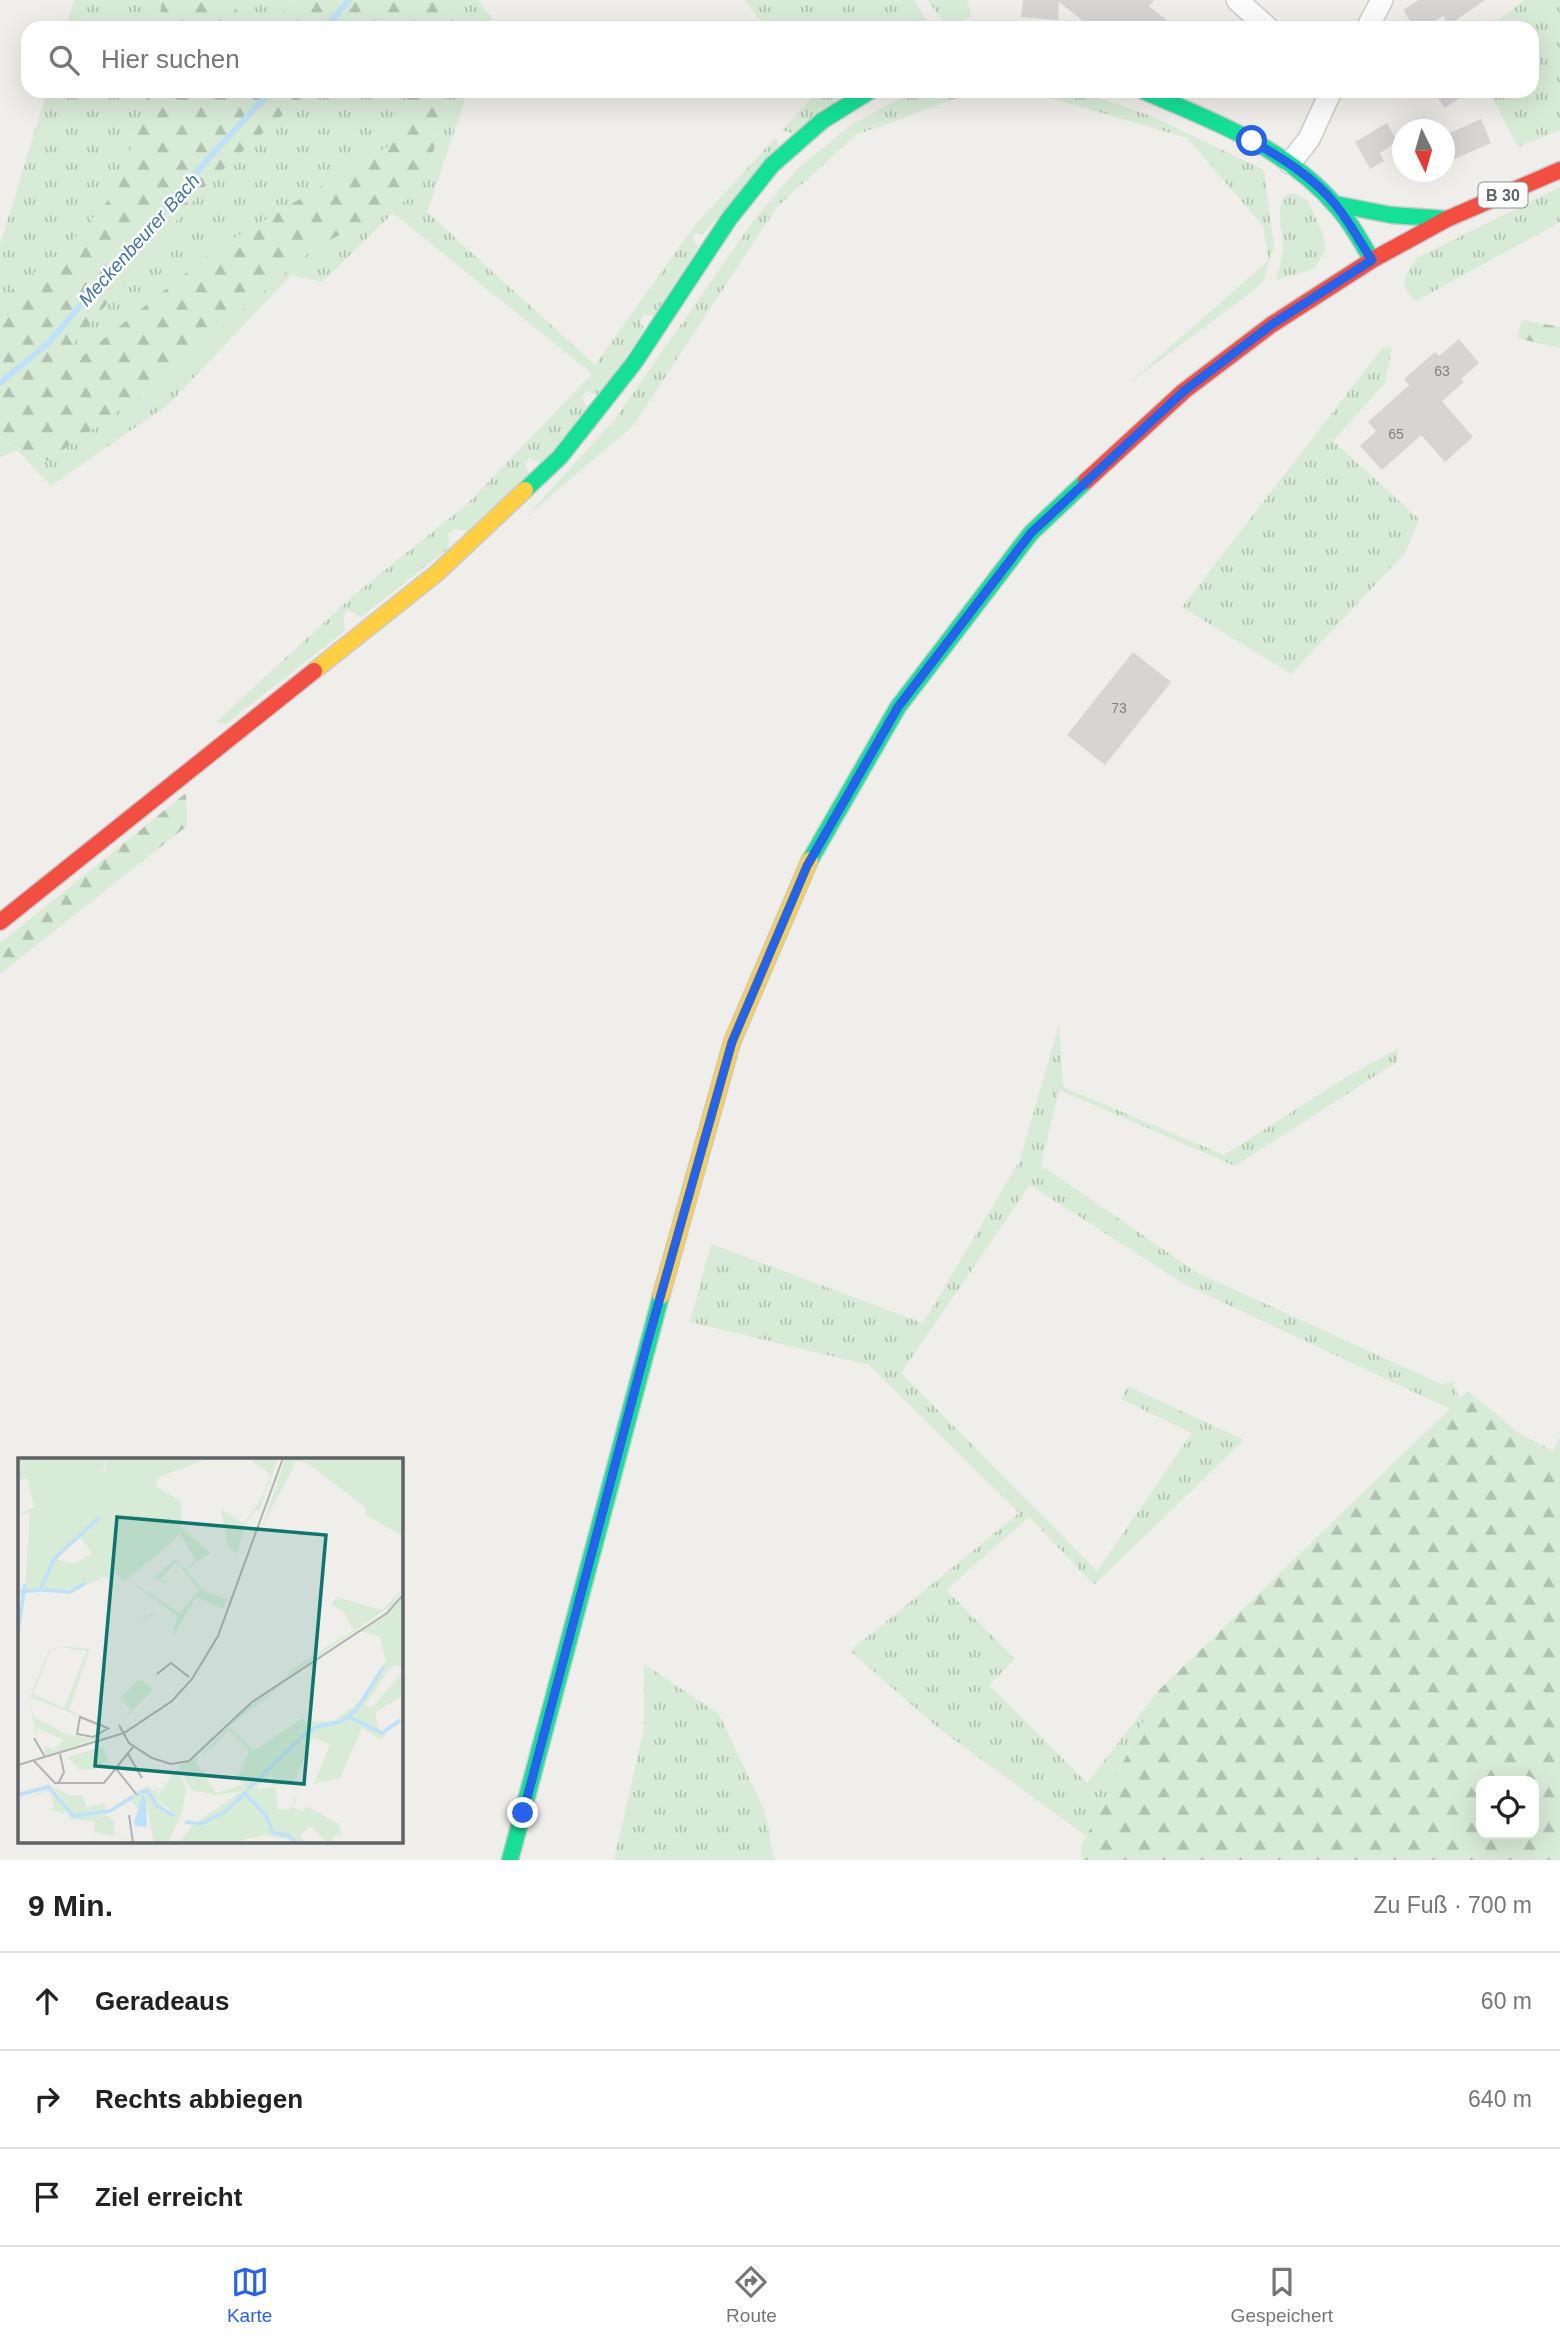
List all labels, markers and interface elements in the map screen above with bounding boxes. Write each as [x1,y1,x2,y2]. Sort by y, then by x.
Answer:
search box [21,21,1539,98]
icon: search [45,41,83,79]
text: Hier suchen [101,44,240,74]
north arrow [1392,119,1455,182]
route start [1236,125,1267,156]
water label: Meckenbeurer Bach [74,170,204,310]
road number: B 30 [1478,182,1528,208]
house number: 63 [1434,363,1450,379]
house number: 65 [1388,426,1404,442]
house number: 73 [1111,700,1127,716]
inset map [18,1458,402,1842]
map controls [1476,1776,1539,1839]
button: locate [1476,1776,1539,1839]
route end [507,1797,538,1828]
text: 9 Min. [28,1889,113,1922]
text: Zu Fuß · 700 m [1374,1892,1532,1918]
icon: ahead [28,1982,66,2020]
text: Geradeaus [95,1986,229,2016]
text: 60 m [1481,1988,1532,2014]
icon: right [28,2080,66,2118]
text: Rechts abbiegen [95,2084,303,2114]
text: 640 m [1468,2086,1532,2112]
icon: arrive [28,2178,66,2216]
text: Ziel erreicht [95,2182,242,2212]
tab: Karte [227,2263,272,2327]
tab: Route [726,2263,777,2327]
tab: Gespeichert [1231,2263,1333,2327]

